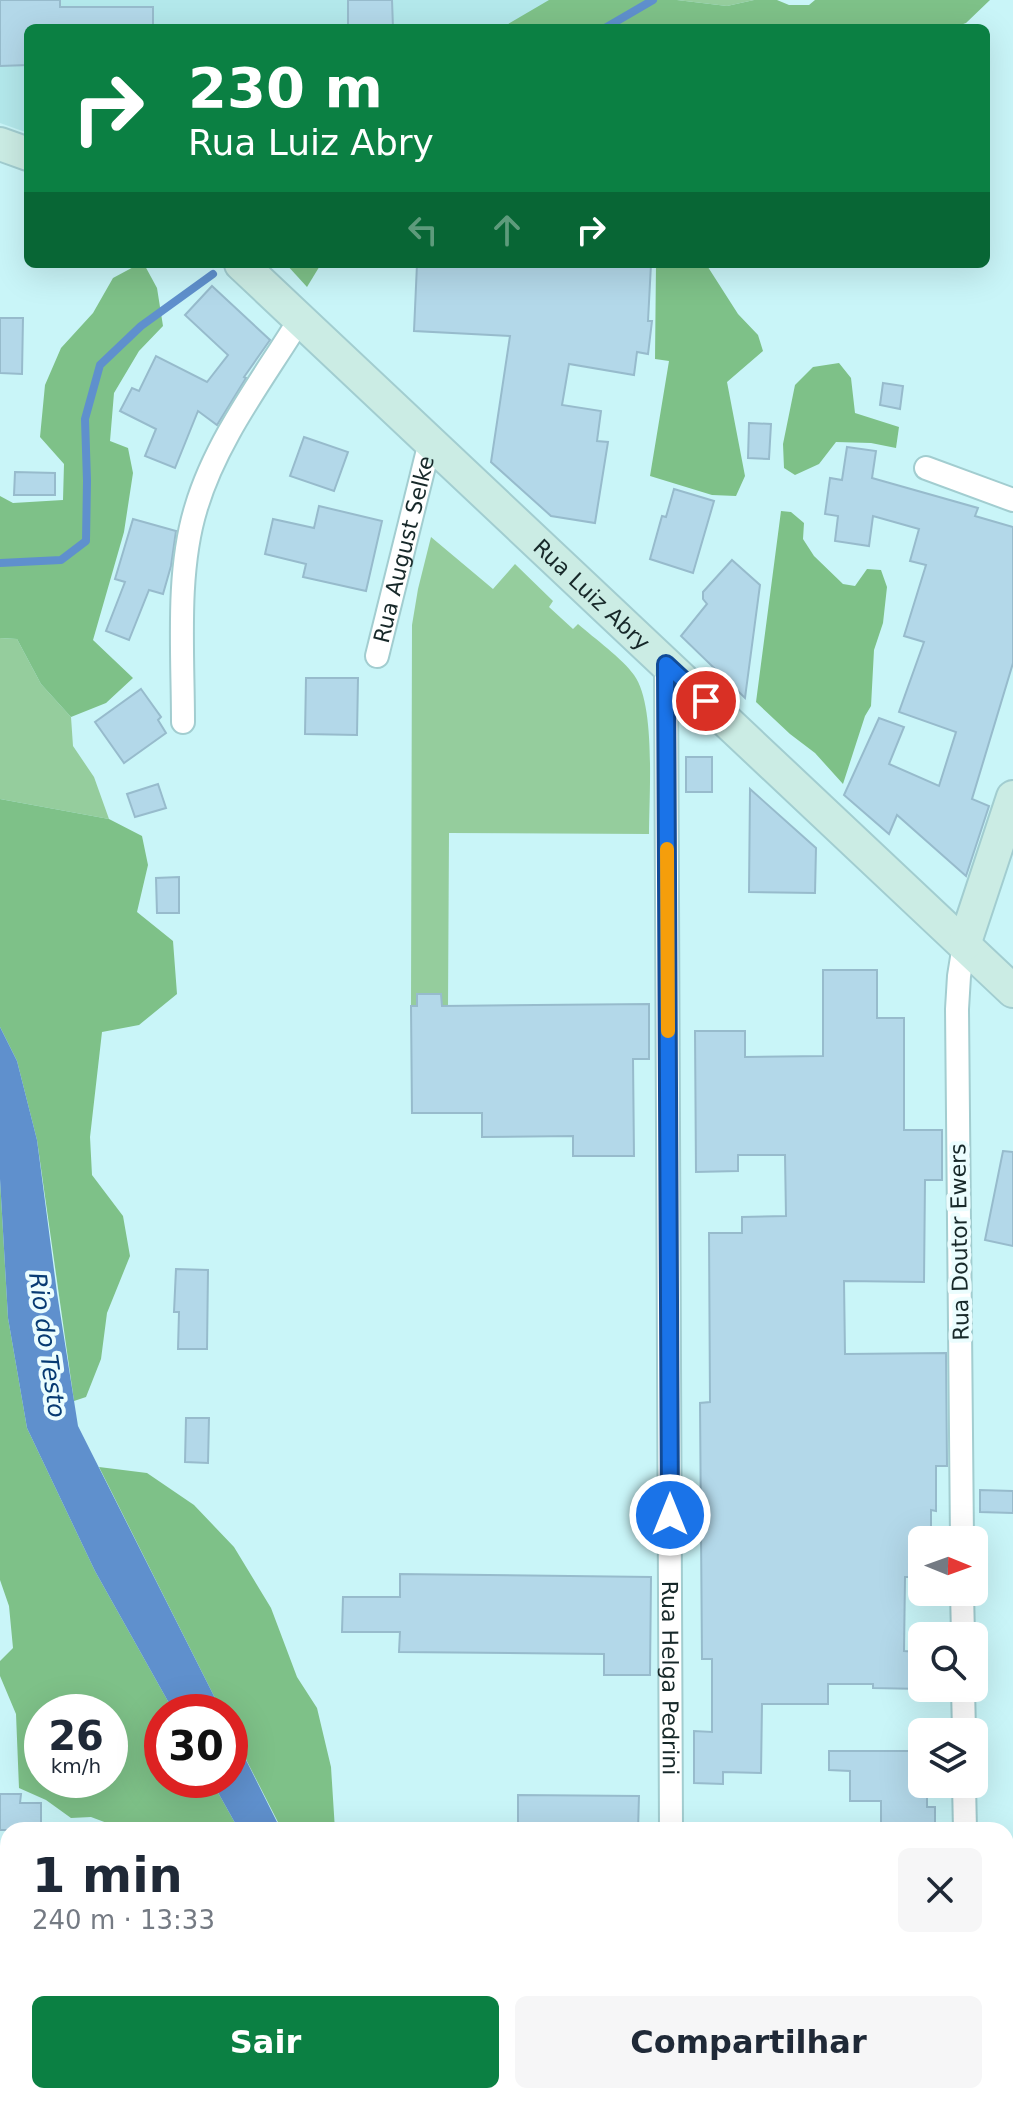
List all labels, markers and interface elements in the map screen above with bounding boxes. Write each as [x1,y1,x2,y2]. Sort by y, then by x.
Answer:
text: 230 m [188,55,383,120]
icon: right [56,56,160,160]
text: Rua Luiz Abry [188,122,434,163]
icon: left [401,208,445,252]
icon: ahead [485,208,529,252]
icon: right [569,208,613,252]
street label: Rua August Selke [369,453,439,646]
street label: Rua Luiz Abry [528,534,655,655]
pin [672,667,740,735]
icon: arrive [684,679,728,723]
street label: Rua Doutor Ewers [945,1143,974,1341]
water label: Rio do Testo [23,1271,71,1419]
position arrow [628,1473,712,1557]
north arrow [908,1526,988,1606]
map controls [908,1526,988,1798]
street label: Rua Helga Pedrini [657,1581,683,1775]
button: search [908,1622,988,1702]
speed limit sign: 30 [144,1694,248,1798]
text: 26 [48,1713,104,1759]
button: layers [908,1718,988,1798]
text: km/h [51,1754,101,1778]
text: 1 min [32,1847,183,1903]
button: close [898,1848,982,1932]
text: 240 m · 13:33 [32,1905,215,1935]
button: Sair [32,1996,499,2088]
button: Compartilhar [515,1996,982,2088]

